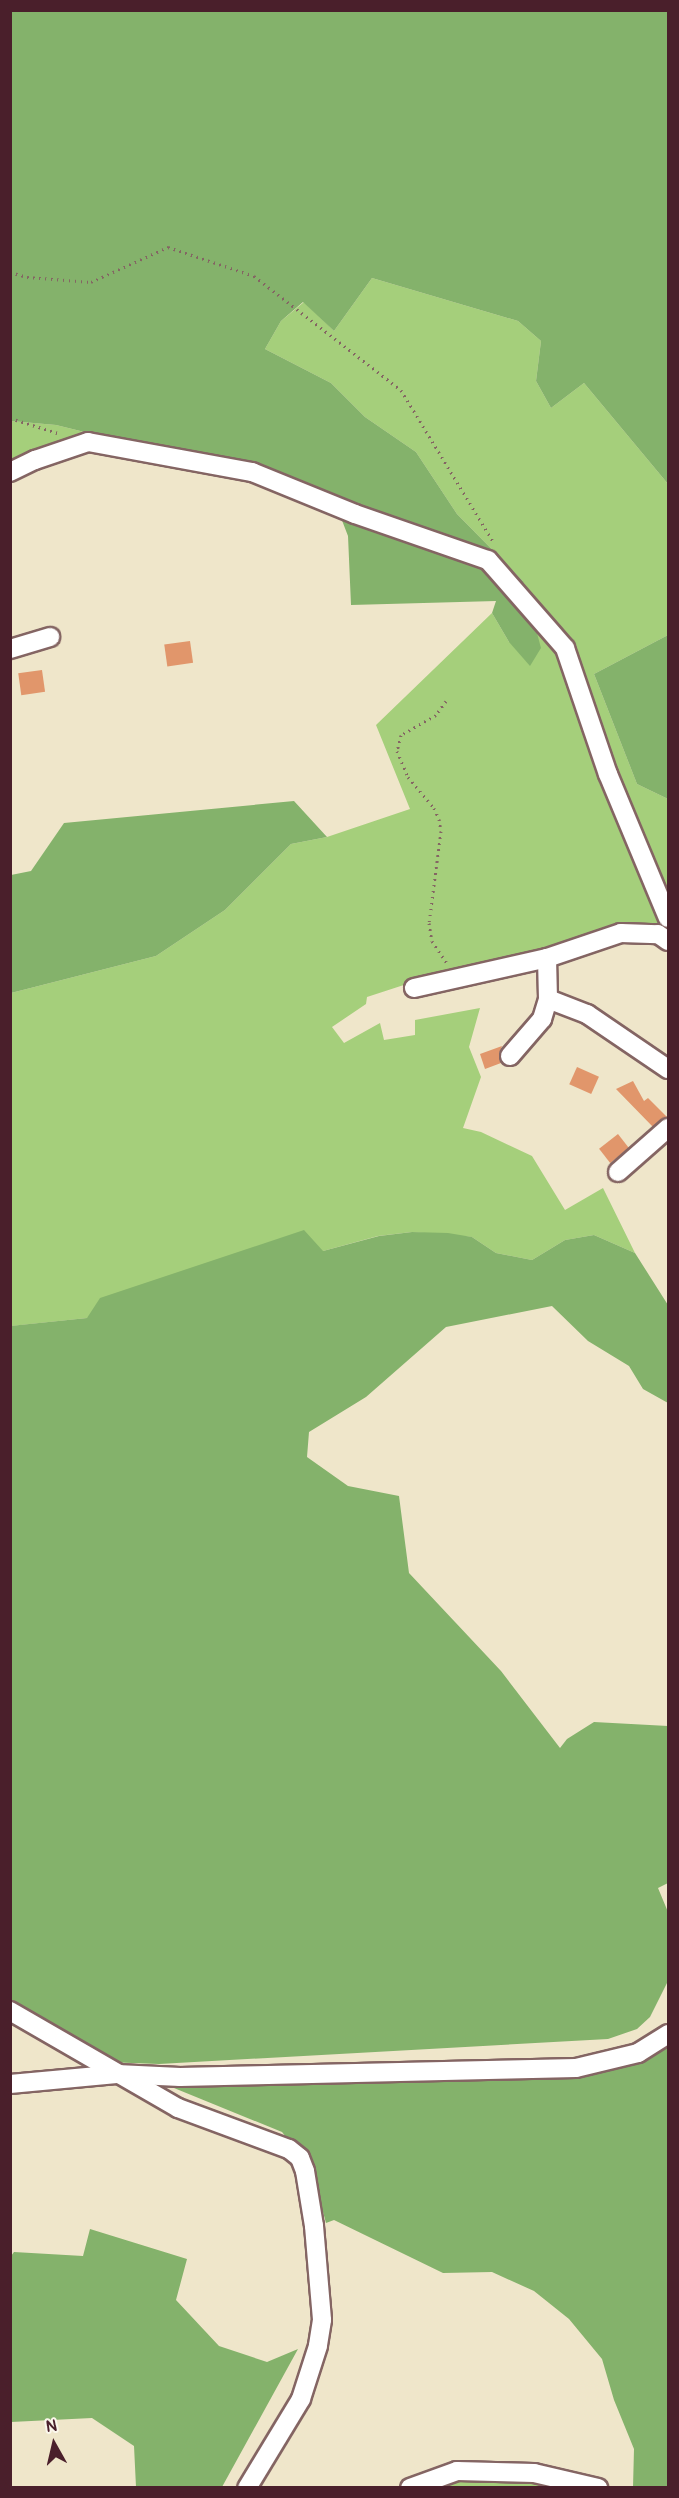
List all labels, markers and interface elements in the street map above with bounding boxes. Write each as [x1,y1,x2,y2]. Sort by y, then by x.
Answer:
north arrow [24,2414,84,2474]
text: N [45,2416,58,2437]

